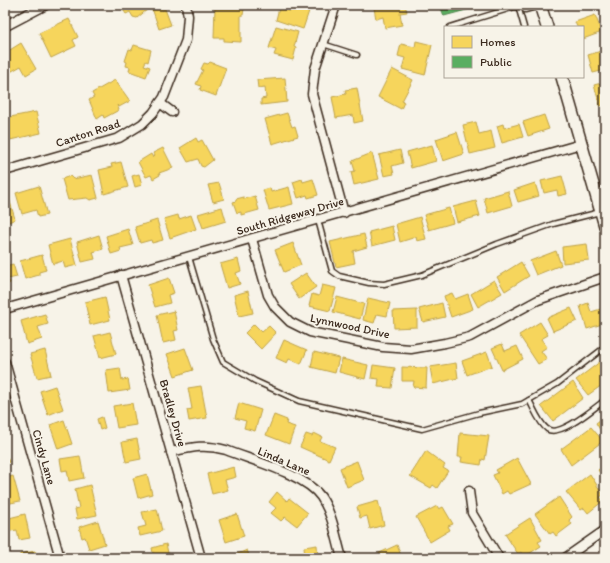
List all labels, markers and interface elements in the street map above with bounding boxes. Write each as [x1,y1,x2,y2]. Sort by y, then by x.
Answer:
legend [444,26,584,78]
text: Homes [480,35,516,49]
text: Public [480,55,512,69]
street label: Canton Road [54,116,122,150]
street label: South Ridgeway Drive [235,194,346,238]
street label: Lynnwood Drive [309,311,391,341]
street label: Bradley Drive [157,378,189,449]
street label: Cindy Lane [29,428,59,486]
street label: Linda Lane [256,444,313,478]

